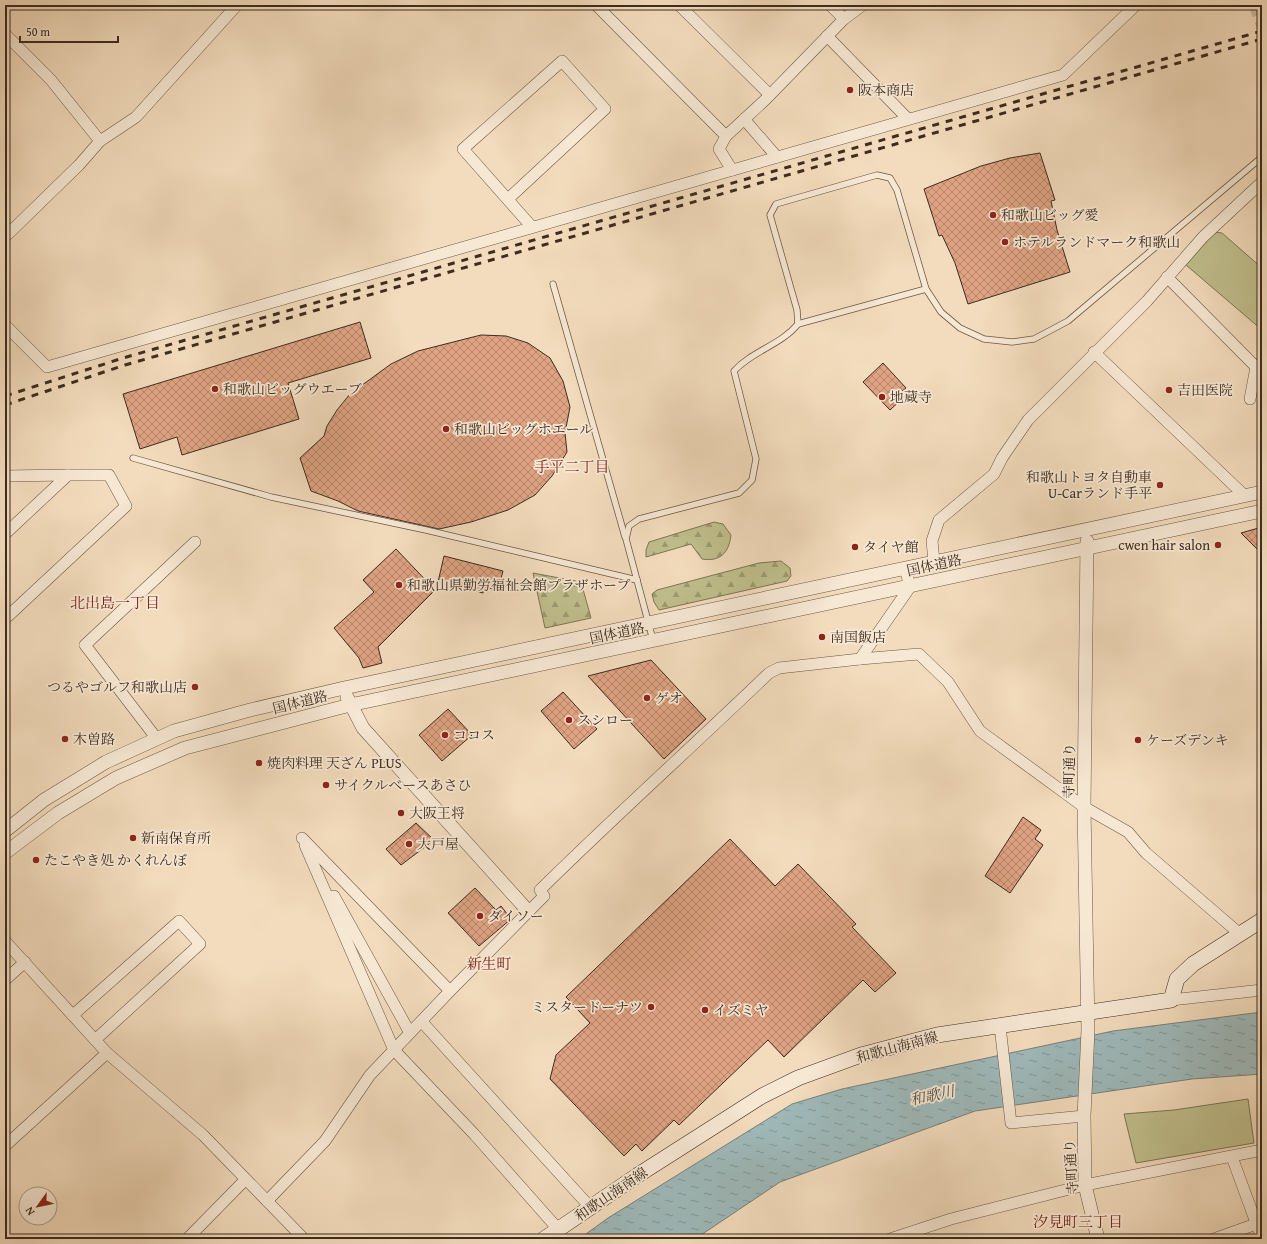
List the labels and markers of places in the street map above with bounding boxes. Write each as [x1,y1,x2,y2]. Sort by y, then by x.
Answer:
place label: 阪本商店 [858,80,914,100]
marker: 阪本商店 [845,85,855,95]
place label: 和歌山ビッグ愛 [1001,205,1098,225]
marker: 和歌山ビッグ愛 [988,210,998,220]
place label: ホテルランドマーク和歌山 [1013,232,1180,252]
marker: ホテルランドマーク和歌山 [1000,237,1010,247]
place label: 和歌山ビッグウエーブ [223,379,362,399]
place label: 吉田医院 [1177,380,1233,400]
marker: 和歌山ビッグウエーブ [210,384,220,394]
marker: 吉田医院 [1164,385,1174,395]
place label: 地蔵寺 [890,387,932,407]
marker: 地蔵寺 [877,392,887,402]
place label: 和歌山ビッグホエール [454,419,593,439]
marker: 和歌山ビッグホエール [441,424,451,434]
place label: 和歌山トヨタ自動車 U-Carランド手平 [1026,467,1152,503]
marker: 和歌山トヨタ自動車 U-Carランド手平 [1155,480,1165,490]
place label: cwen hair salon [1118,535,1210,555]
place label: タイヤ館 [863,537,919,557]
marker: cwen hair salon [1213,540,1223,550]
marker: タイヤ館 [850,542,860,552]
place label: 和歌山県勤労福祉会館プラザホープ [407,575,630,595]
marker: 和歌山県勤労福祉会館プラザホープ [394,580,404,590]
place label: 南国飯店 [830,627,886,647]
marker: 南国飯店 [817,632,827,642]
place label: つるやゴルフ和歌山店 [47,677,187,697]
marker: つるやゴルフ和歌山店 [190,682,200,692]
place label: ゲオ [655,688,683,708]
marker: ゲオ [642,693,652,703]
place label: スシロー [577,710,633,730]
marker: スシロー [564,715,574,725]
place label: ココス [453,725,495,745]
place label: 木曽路 [73,729,115,749]
marker: ココス [440,730,450,740]
place label: ケーズデンキ [1146,730,1229,750]
marker: 木曽路 [60,734,70,744]
marker: ケーズデンキ [1133,735,1143,745]
place label: 焼肉料理 天ざん PLUS [267,753,402,773]
marker: 焼肉料理 天ざん PLUS [254,758,264,768]
place label: サイクルベースあさひ [334,775,472,795]
marker: サイクルベースあさひ [321,780,331,790]
place label: 大阪王将 [409,803,465,823]
marker: 大阪王将 [396,808,406,818]
place label: 新南保育所 [141,828,211,848]
marker: 新南保育所 [128,833,138,843]
place label: 大戸屋 [417,834,459,854]
marker: 大戸屋 [404,839,414,849]
place label: たこやき処 かくれんぼ [44,850,187,870]
marker: たこやき処 かくれんぼ [31,855,41,865]
place label: ダイソー [488,906,544,926]
marker: ダイソー [475,911,485,921]
place label: ミスタードーナツ [531,997,643,1017]
place label: イズミヤ [713,1000,769,1020]
marker: ミスタードーナツ [646,1002,656,1012]
marker: イズミヤ [700,1005,710,1015]

